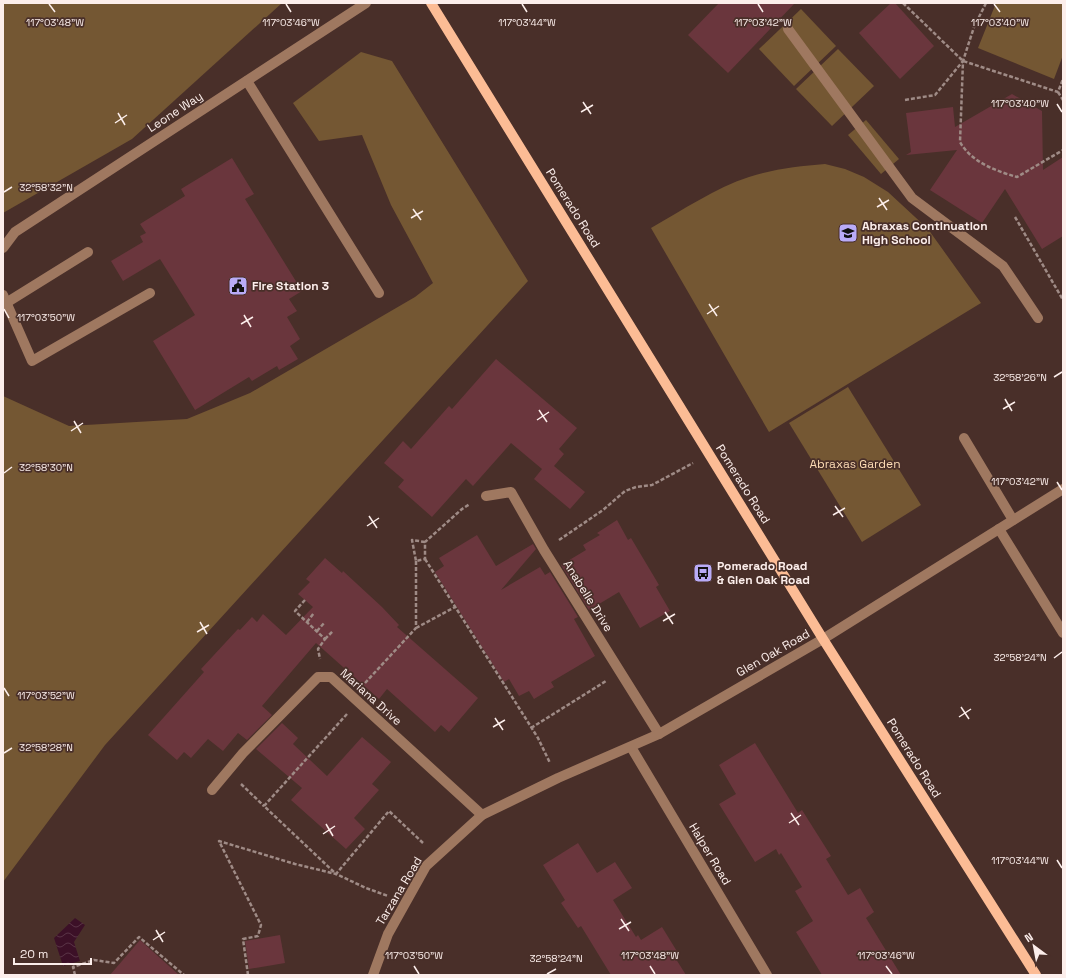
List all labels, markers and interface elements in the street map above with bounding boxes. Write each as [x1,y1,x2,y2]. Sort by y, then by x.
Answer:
text: 117°03'48"W [26,16,84,29]
text: 117°03'46"W [262,16,320,29]
text: 117°03'44"W [498,16,556,29]
text: 117°03'42"W [734,16,792,29]
text: 117°03'40"W [971,16,1029,29]
street label: Leone Way [144,88,206,136]
text: 117°03'40"W [991,97,1049,110]
street label: Pomerado Road [542,165,604,251]
text: 32°58'32"N [19,181,73,194]
place label: Abraxas Continuation High School [862,218,988,248]
school or university icon: Abraxas Continuation High School [837,222,859,244]
public building icon: Fire Station 3 [227,275,249,297]
place label: Fire Station 3 [252,278,329,294]
text: 117°03'50"W [17,311,75,324]
text: 32°58'26"N [993,371,1047,384]
street label: Pomerado Road [712,441,774,527]
park label: Abraxas Garden [809,456,901,472]
text: 32°58'30"N [19,461,73,474]
text: 117°03'42"W [991,475,1049,488]
street label: Anabelle Drive [560,557,616,635]
place label: Pomerado Road & Glen Oak Road [717,558,810,588]
bus stop icon: Pomerado Road & Glen Oak Road [692,562,714,584]
street label: Glen Oak Road [733,625,813,681]
text: 32°58'24"N [993,651,1047,664]
street label: Mariana Drive [337,665,405,729]
text: 117°03'52"W [17,689,75,702]
street label: Pomerado Road [883,715,945,801]
text: 32°58'28"N [19,741,73,754]
street label: Halper Road [685,820,735,888]
street label: Tarzana Road [372,854,426,928]
text: 117°03'44"W [991,854,1049,867]
north arrow [1014,926,1054,966]
text: N [1022,930,1036,945]
scale bar [14,940,91,966]
text: 20 m [20,946,48,962]
text: 117°03'50"W [385,949,443,962]
text: 117°03'48"W [621,949,679,962]
text: 117°03'46"W [857,949,915,962]
text: 32°58'24"N [529,952,583,965]

